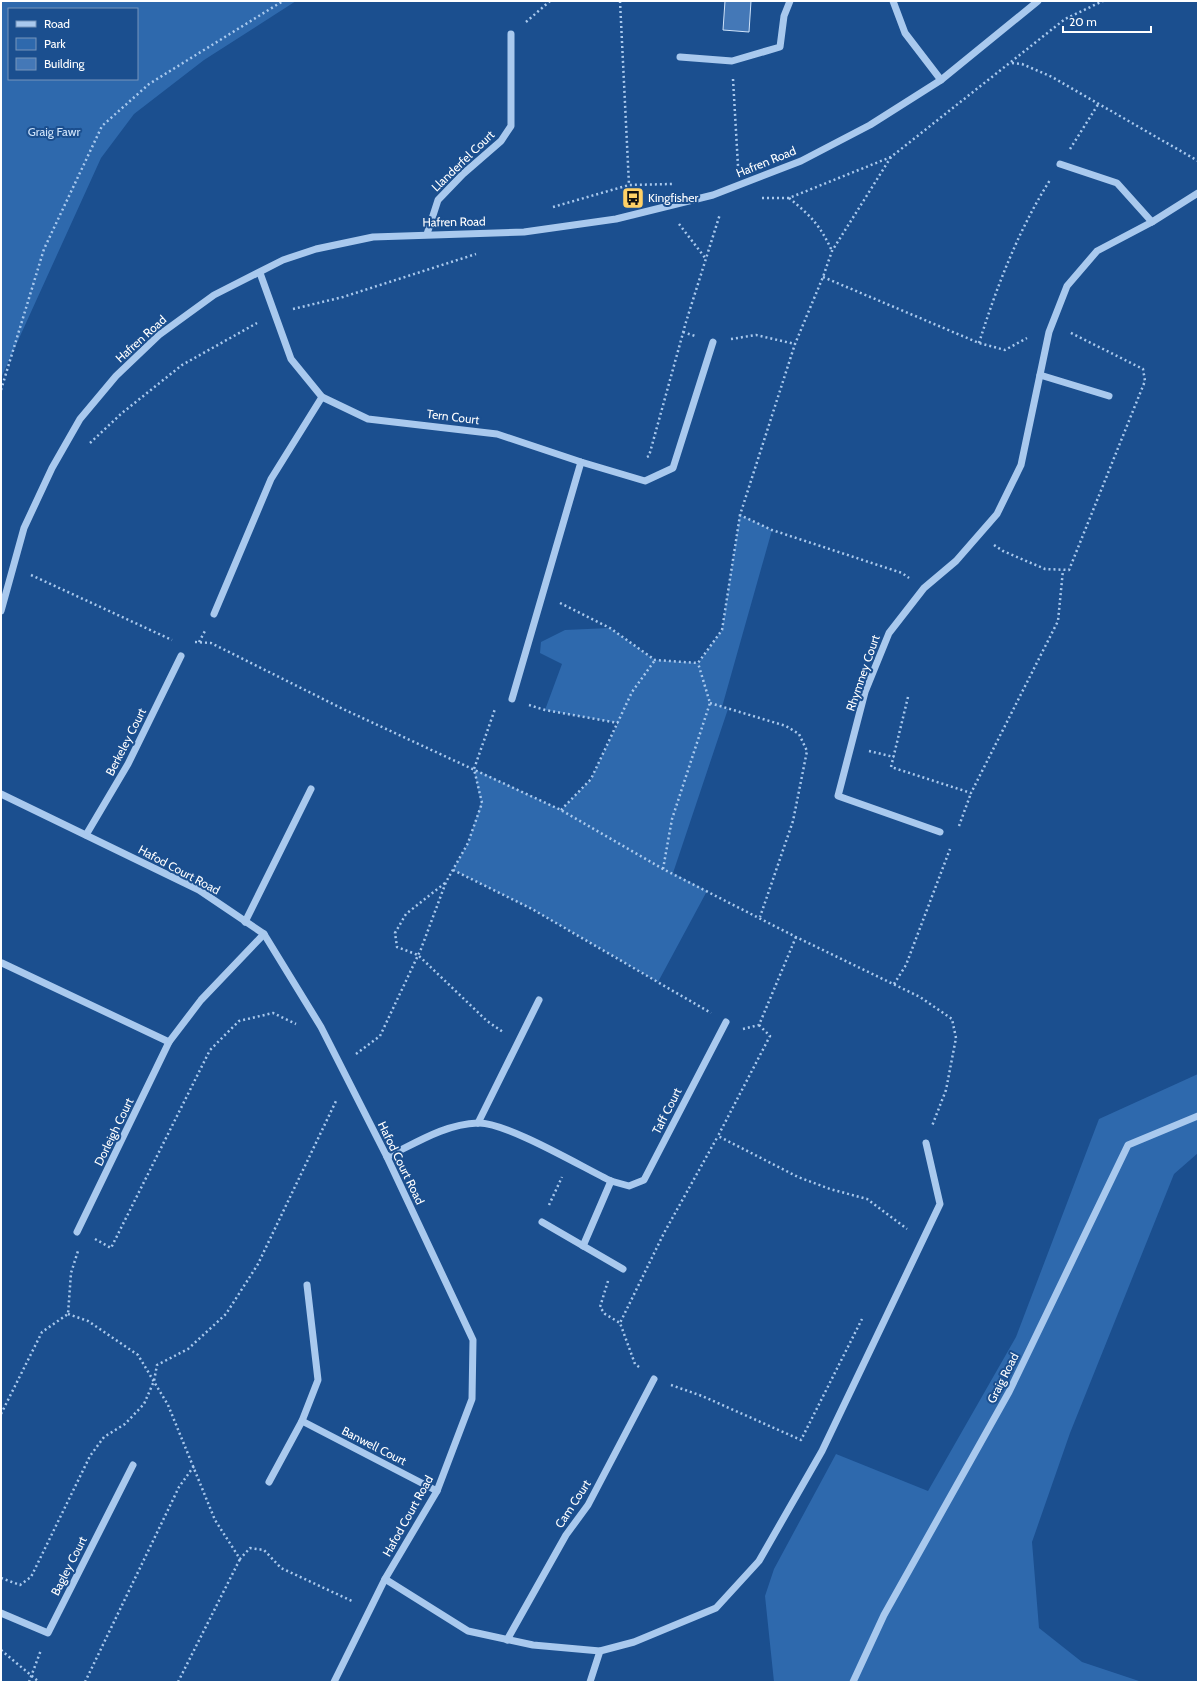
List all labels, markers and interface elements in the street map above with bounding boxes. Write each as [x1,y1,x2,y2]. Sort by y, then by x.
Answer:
legend [8,8,138,80]
scale bar [1063,8,1151,34]
text: 20 m [1069,14,1097,29]
text: Road [44,16,70,31]
text: Park [44,36,66,51]
text: Building [44,56,86,71]
park label: Graig Fawr [28,124,80,139]
street label: Llanderfel Court [428,127,497,194]
street label: Hafren Road [734,143,798,180]
bus stop icon: Kingfisher [620,185,646,211]
place label: Kingfisher [648,190,698,205]
street label: Hafren Road [422,213,486,230]
street label: Hafren Road [112,312,169,365]
street label: Tern Court [426,406,480,427]
street label: Rhymney Court [842,633,883,713]
street label: Berkeley Court [102,705,149,778]
street label: Hafod Court Road [136,842,223,897]
street label: Taff Court [649,1085,685,1136]
street label: Dorleigh Court [91,1095,136,1168]
street label: Hafod Court Road [375,1119,428,1207]
street label: Graig Road [983,1350,1022,1406]
street label: Banwell Court [339,1423,409,1468]
street label: Hafod Court Road [379,1473,436,1559]
street label: Cam Court [551,1477,594,1531]
street label: Bagley Court [47,1534,90,1598]

